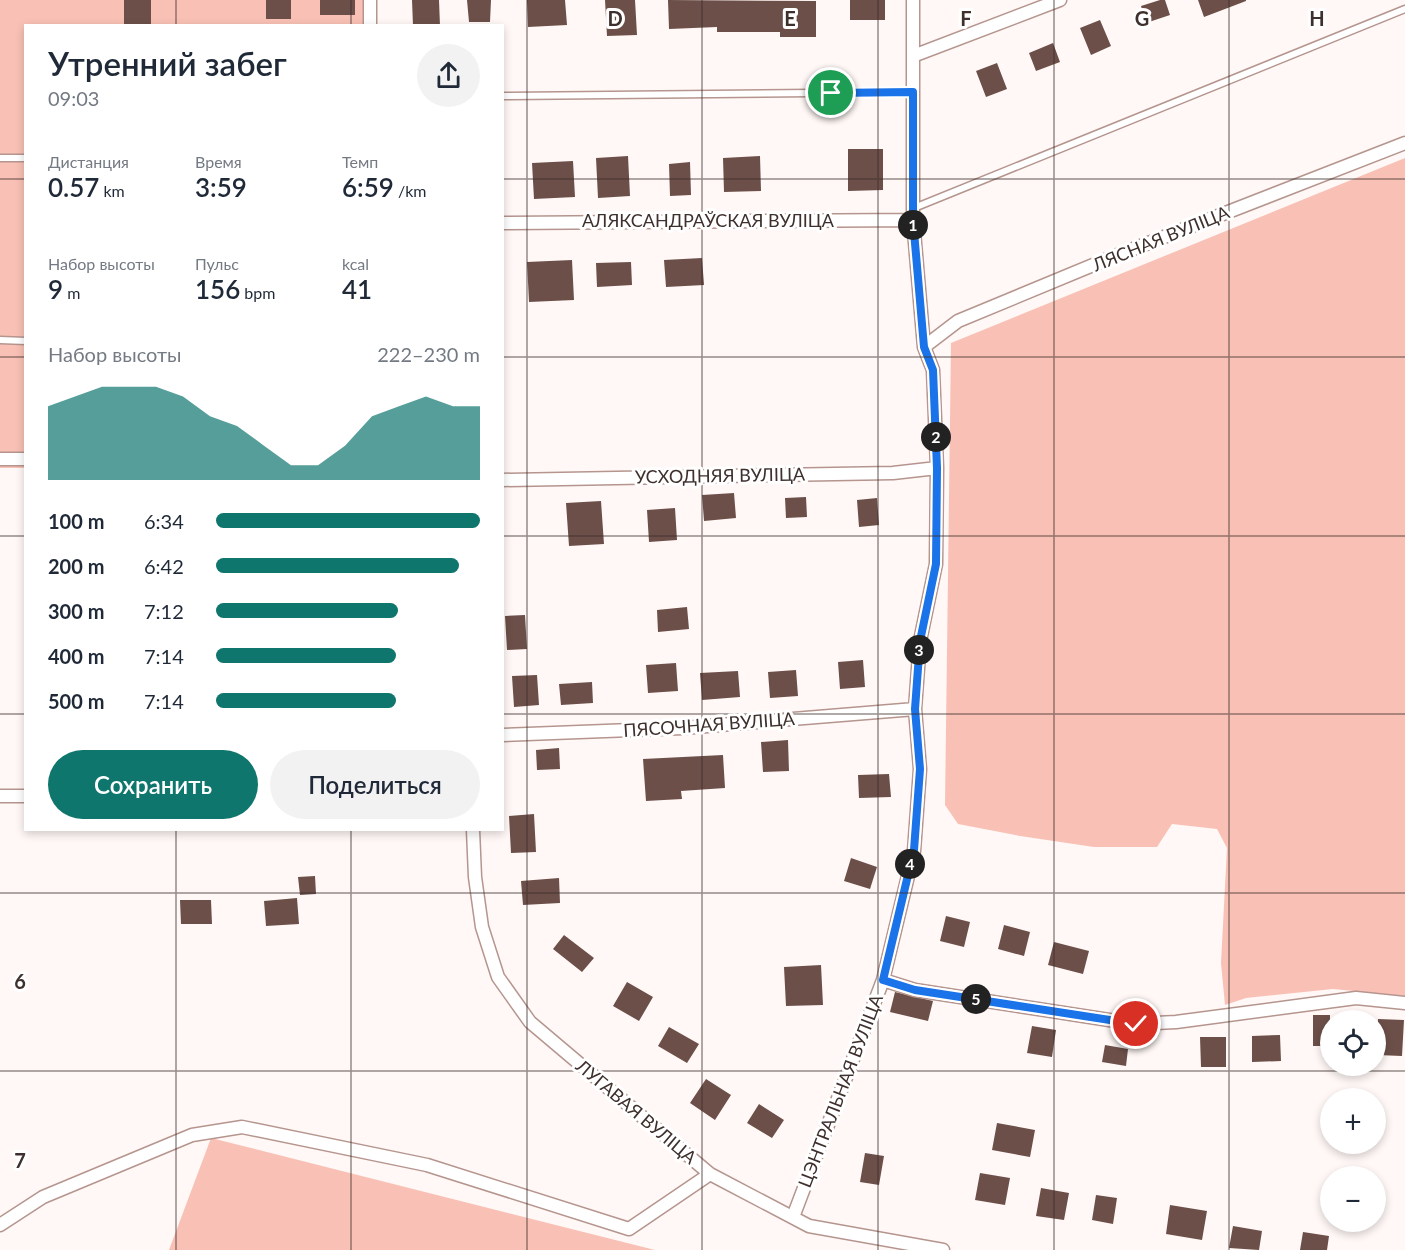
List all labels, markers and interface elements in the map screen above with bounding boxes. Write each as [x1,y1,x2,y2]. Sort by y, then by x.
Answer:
text: D [607,6,623,30]
text: E [784,6,796,30]
text: F [960,6,972,30]
text: G [1135,6,1149,30]
text: H [1309,6,1325,30]
text: Утренний забег [48,43,287,83]
button: share [417,44,480,107]
pin [805,67,856,118]
icon: arrive [814,76,847,109]
text: 09:03 [48,86,99,110]
text: Дистанция [48,152,129,171]
text: Время [195,152,242,171]
text: Темп [342,152,378,171]
text: 0.57 [48,171,99,203]
text: 3:59 [195,171,247,203]
text: 6:59 [342,171,394,203]
text: km [99,181,125,200]
text: /km [394,181,426,200]
street label: ЛЯСНАЯ ВУЛІЦА [1088,200,1233,276]
street label: АЛЯКСАНДРАЎСКАЯ ВУЛІЦА [582,209,835,231]
pin: 1 [898,210,928,240]
text: 1 [908,215,918,234]
text: Набор высоты [48,254,155,273]
text: Пульс [195,254,239,273]
text: kcal [342,254,369,273]
text: 9 [48,273,63,305]
text: 156 [195,273,240,305]
text: 41 [342,273,372,305]
text: m [63,283,80,302]
text: bpm [240,283,275,302]
text: Набор высоты [48,342,181,366]
text: 222–230 m [377,342,480,366]
pin: 2 [921,422,951,452]
text: 2 [931,427,941,446]
street label: УСХОДНЯЯ ВУЛІЦА [635,463,806,487]
text: 100 m [48,509,104,533]
text: 6:34 [144,509,184,533]
text: 200 m [48,554,104,578]
text: 6:42 [144,554,184,578]
text: 300 m [48,599,104,623]
text: 7:12 [144,599,184,623]
pin: 3 [904,635,934,665]
text: 3 [914,640,924,659]
text: 400 m [48,644,104,668]
text: 7:14 [144,644,184,668]
text: 500 m [48,689,104,713]
text: 7:14 [144,689,184,713]
street label: ПЯСОЧНАЯ ВУЛІЦА [623,707,796,741]
button: Сохранить [48,750,258,819]
button: Поделиться [270,750,480,819]
pin: 4 [895,849,925,879]
text: 4 [905,854,915,873]
text: 6 [14,969,26,993]
pin: 5 [961,984,991,1014]
text: 5 [971,989,981,1008]
street label: ЦЭНТРАЛЬНАЯ ВУЛІЦА [793,990,887,1190]
pin [1110,998,1161,1049]
icon: check [1119,1007,1152,1040]
map controls [1320,1010,1386,1232]
button: locate [1320,1010,1386,1076]
street label: ЛУГАВАЯ ВУЛІЦА [571,1054,702,1169]
button: + [1320,1088,1386,1154]
text: 7 [14,1148,26,1172]
button: − [1320,1166,1386,1232]

